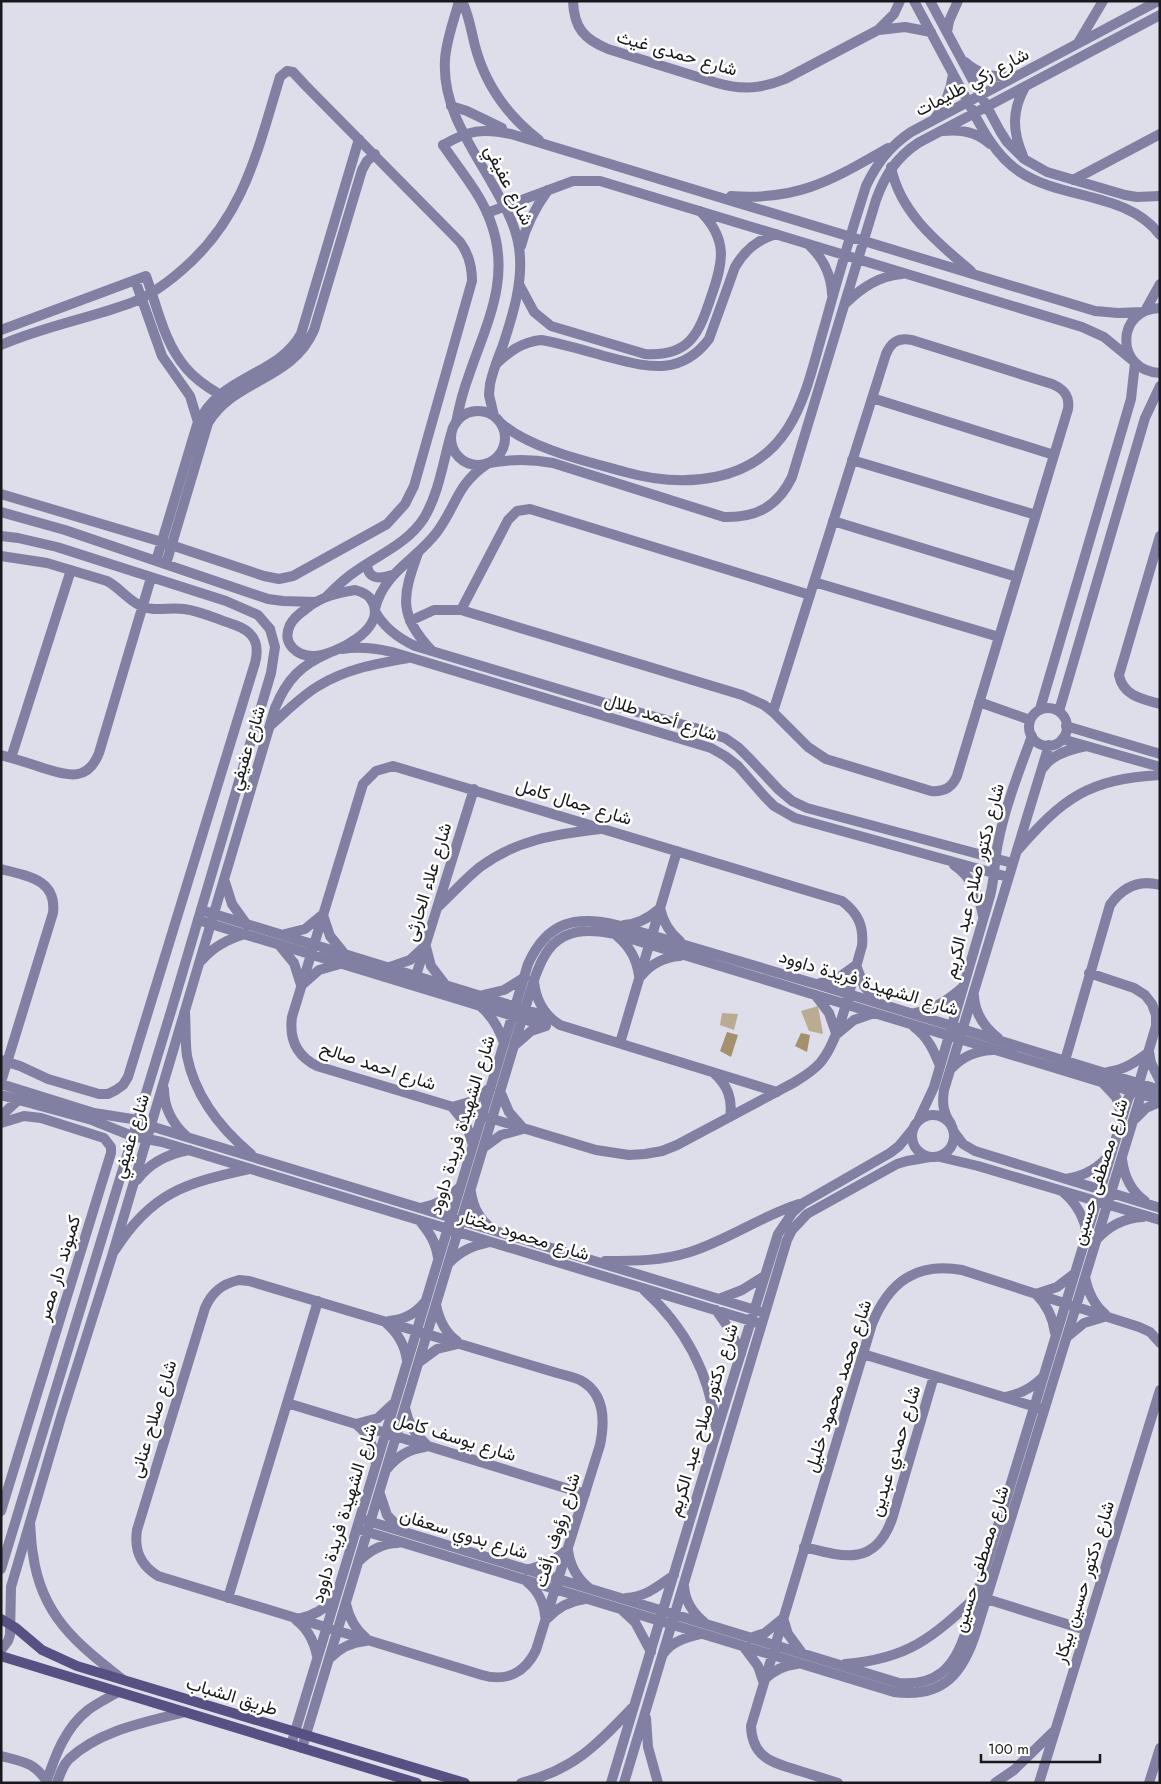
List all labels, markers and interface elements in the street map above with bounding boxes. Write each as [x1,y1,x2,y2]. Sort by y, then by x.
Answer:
street label: شارع حمدى غيث [614,23,740,83]
street label: شارع زكي طليمات [910,41,1035,125]
street label: شارع عفيفي [476,140,540,231]
street label: شارع أحمد طلال [601,687,721,747]
street label: شارع عفيفي [222,703,274,794]
street label: شارع جمال كامل [513,772,635,832]
street label: شارع دكتور صلاح عبد الكريم [937,781,1011,981]
street label: شارع علاء الحارثى [398,819,458,945]
street label: شارع الشهيدة فريدة داوود [776,943,962,1023]
street label: شارع الشهيدة فريدة داوود [422,1032,502,1218]
street label: شارع احمد صالح [317,1035,439,1097]
street label: شارع عفيفي [106,1091,158,1182]
street label: شارع مصطفى حسين [1065,1095,1135,1249]
street label: شارع محمود مختار [454,1202,593,1267]
street label: كمبوند دار مصر [30,1212,87,1325]
street label: شارع محمد محمود خليل [798,1296,878,1476]
street label: شارع دكتور صلاح عبد الكريم [661,1320,745,1520]
street label: شارع صلاح عنانى [123,1357,183,1481]
street label: شارع حمدي عبدين [863,1382,929,1520]
street label: شارع يوسف كامل [391,1406,519,1468]
street label: شارع الشهيدة فريدة داوود [304,1420,384,1606]
street label: شارع رؤوف رأفت [527,1470,587,1590]
street label: شارع مصطفى حسين [946,1482,1016,1636]
street label: شارع دكتور حسين بيكار [1047,1498,1121,1667]
street label: شارع بدوي سعفان [396,1502,531,1568]
street label: طريق الشباب [183,1670,281,1722]
scale bar [981,1732,1100,1764]
text: 100 m [988,1738,1029,1760]

